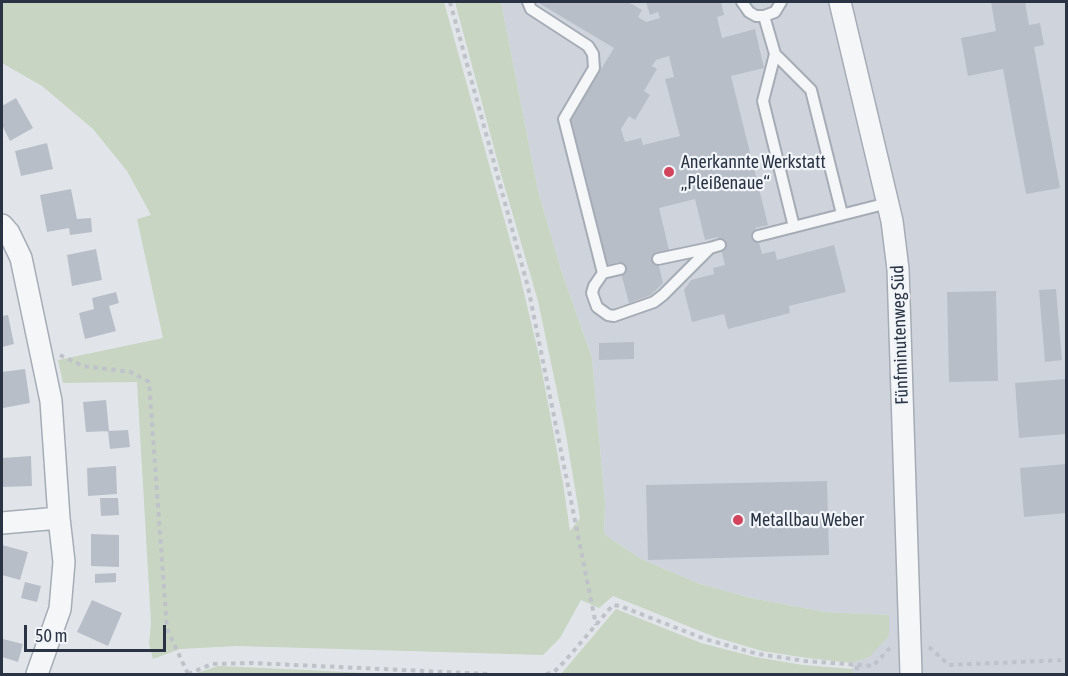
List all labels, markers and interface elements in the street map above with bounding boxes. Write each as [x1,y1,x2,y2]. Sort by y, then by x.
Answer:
place label: Anerkannte Werkstatt „Pleißenaue“ [681,151,826,194]
marker: Anerkannte Werkstatt „Pleißenaue“ [662,165,676,179]
street label: Fünfminutenweg Süd [887,265,913,405]
place label: Metallbau Weber [750,509,864,531]
marker: Metallbau Weber [731,513,745,527]
scale bar [27,613,170,651]
text: 50 m [35,625,67,646]

